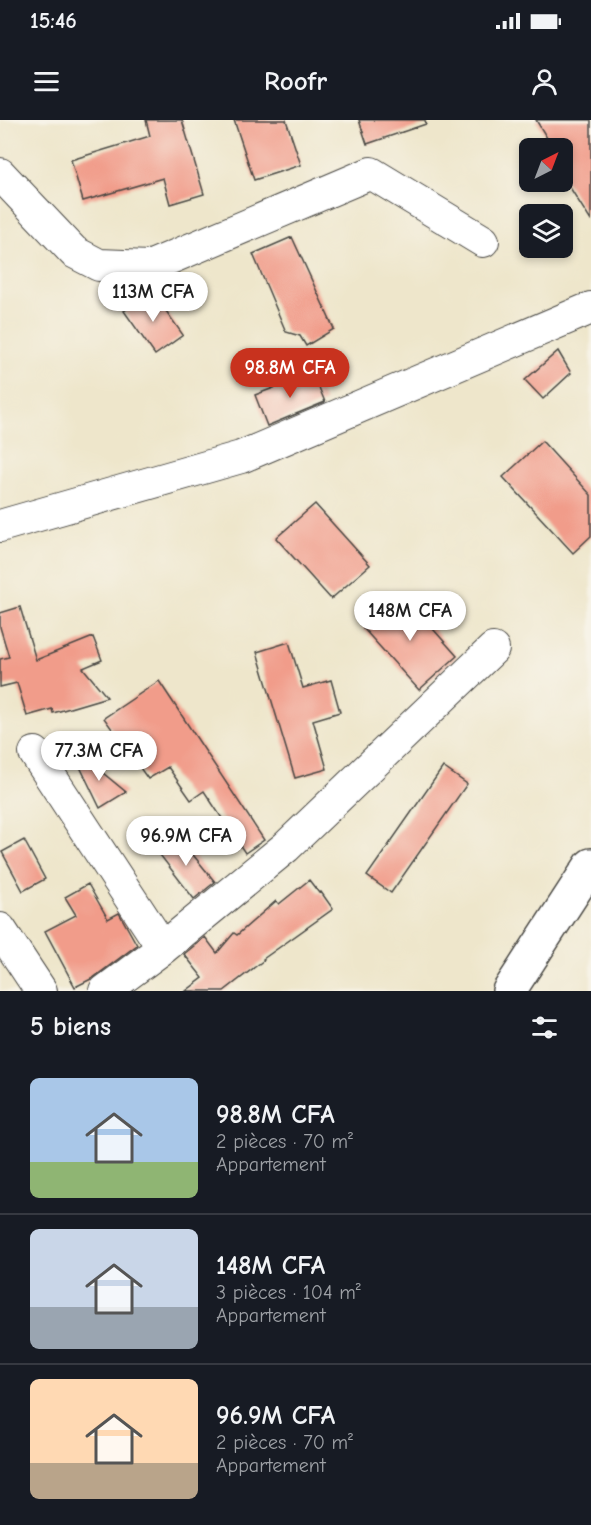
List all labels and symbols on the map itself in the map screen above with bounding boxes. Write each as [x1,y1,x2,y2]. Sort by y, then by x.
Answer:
north arrow [519,138,573,192]
pin: 113M CFA [91,272,215,323]
pin: 98.8M CFA [221,348,359,399]
pin: 148M CFA [348,591,472,642]
pin: 77.3M CFA [30,731,168,782]
pin: 96.9M CFA [117,816,255,867]

